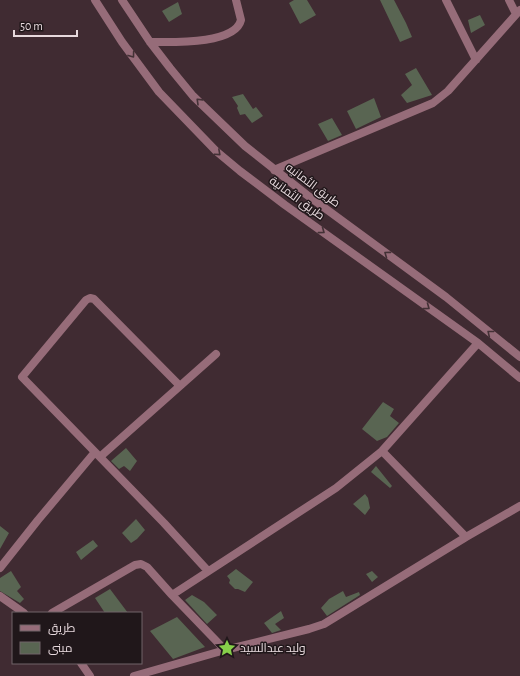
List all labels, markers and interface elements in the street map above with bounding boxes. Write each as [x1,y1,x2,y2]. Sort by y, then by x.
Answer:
scale bar [14,12,77,38]
text: 50 m [20,20,43,32]
one-way arrow [127,51,134,58]
one-way arrow [196,99,204,106]
one-way arrow [213,148,221,155]
street label: طريق الثمانيه [283,161,343,210]
street label: طريق الثمانية [267,174,327,223]
one-way arrow [317,226,324,233]
one-way arrow [384,252,391,259]
one-way arrow [423,302,430,309]
one-way arrow [487,331,494,338]
legend [12,612,142,664]
text: طريق [48,622,76,635]
place icon: وليد عبدالسيد [217,638,237,658]
text: مبنى [48,642,73,655]
place label: وليد عبدالسيد [240,642,306,655]

